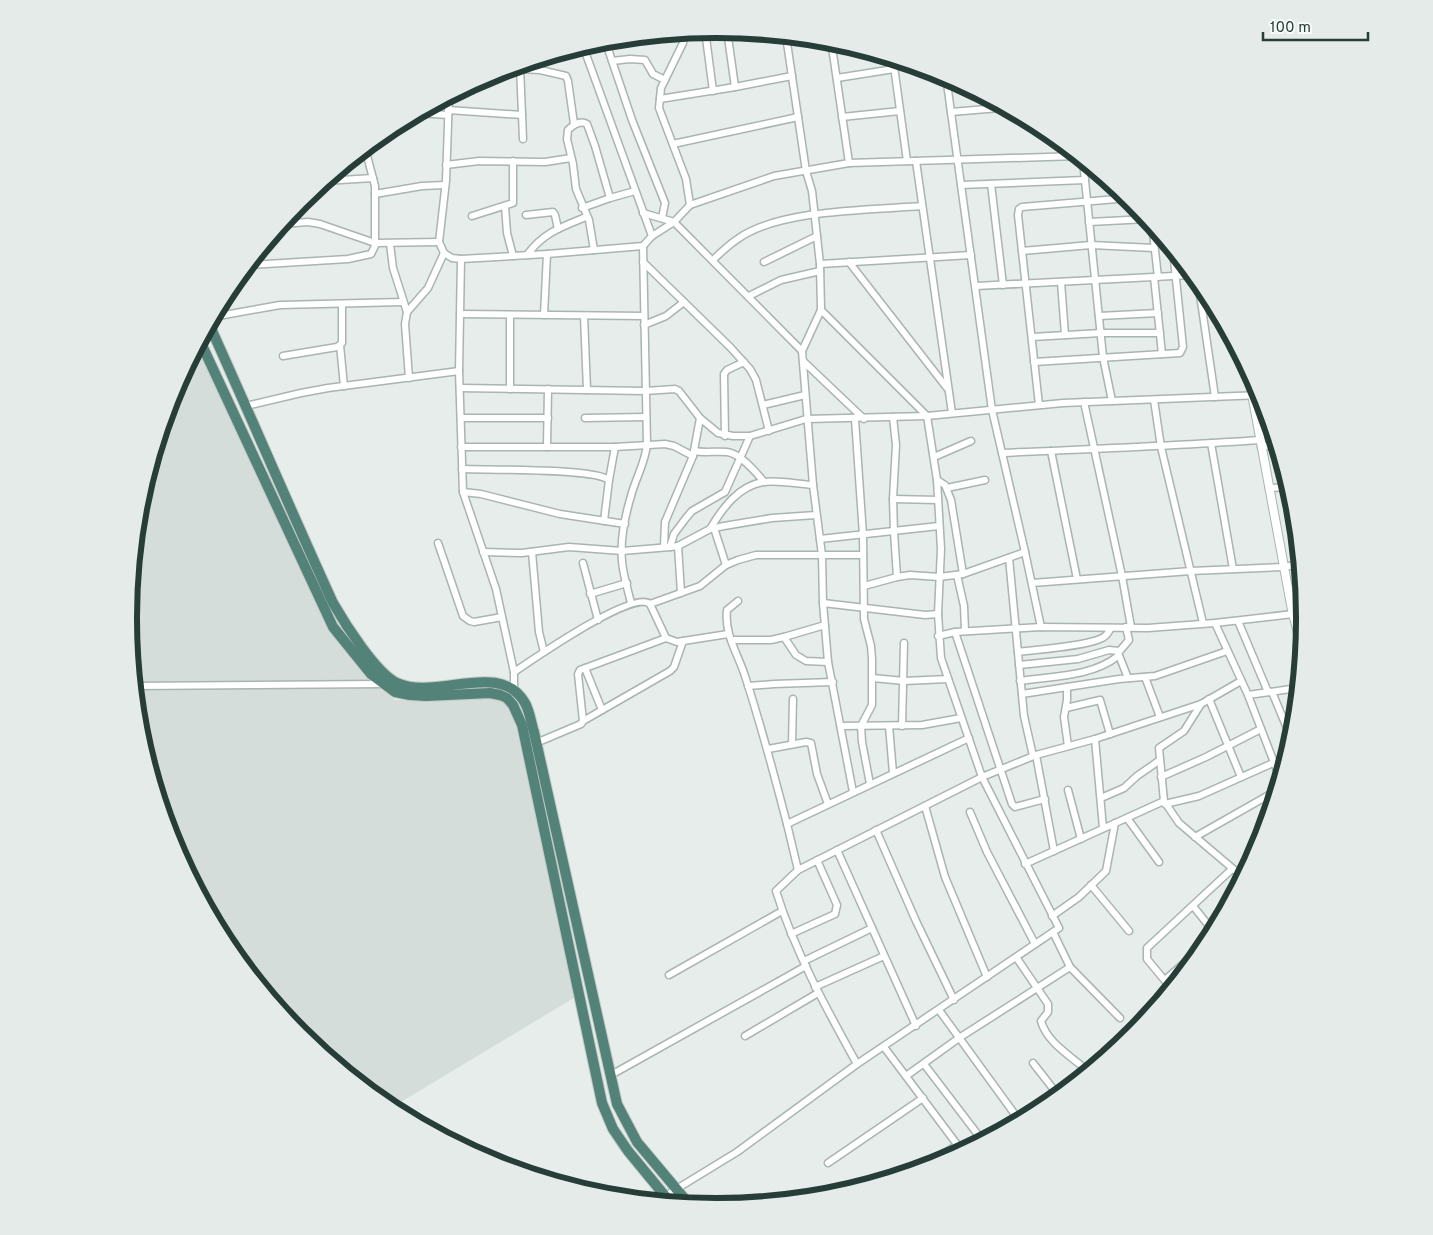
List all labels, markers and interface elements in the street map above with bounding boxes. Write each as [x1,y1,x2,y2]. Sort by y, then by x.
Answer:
scale bar [1263,10,1368,42]
text: 100 m [1270,19,1311,38]

